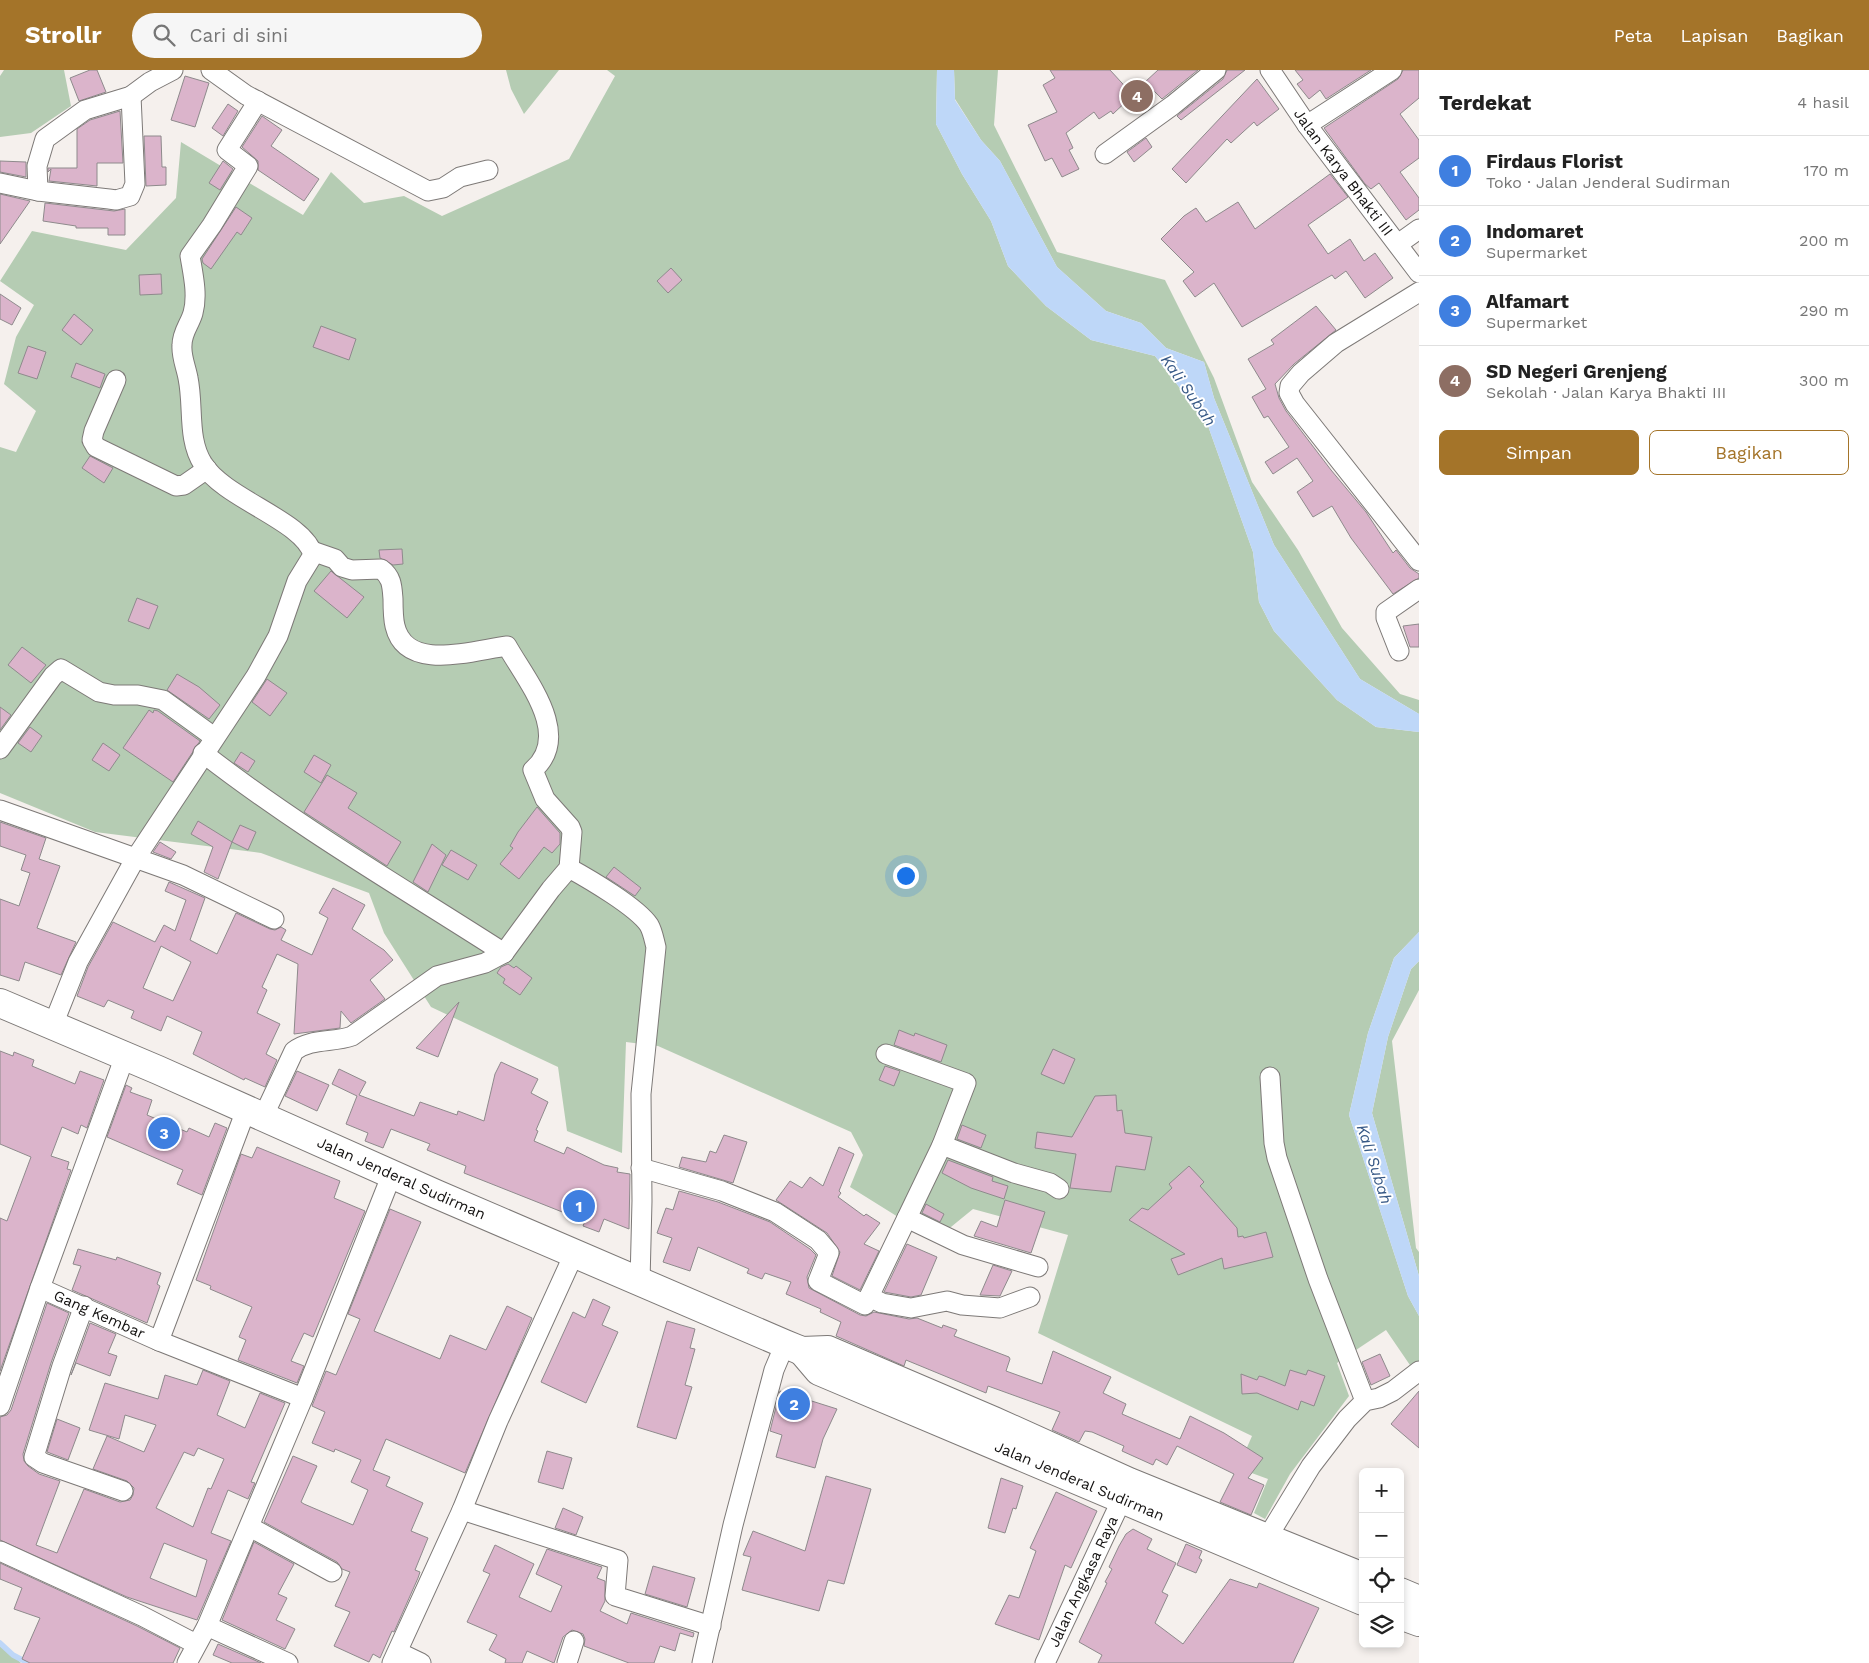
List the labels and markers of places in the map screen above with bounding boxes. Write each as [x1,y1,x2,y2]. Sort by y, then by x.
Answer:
pin: 4 [1121,77,1153,115]
pin: 3 [148,1114,180,1152]
pin: 1 [563,1187,595,1225]
pin: 2 [778,1385,810,1423]

